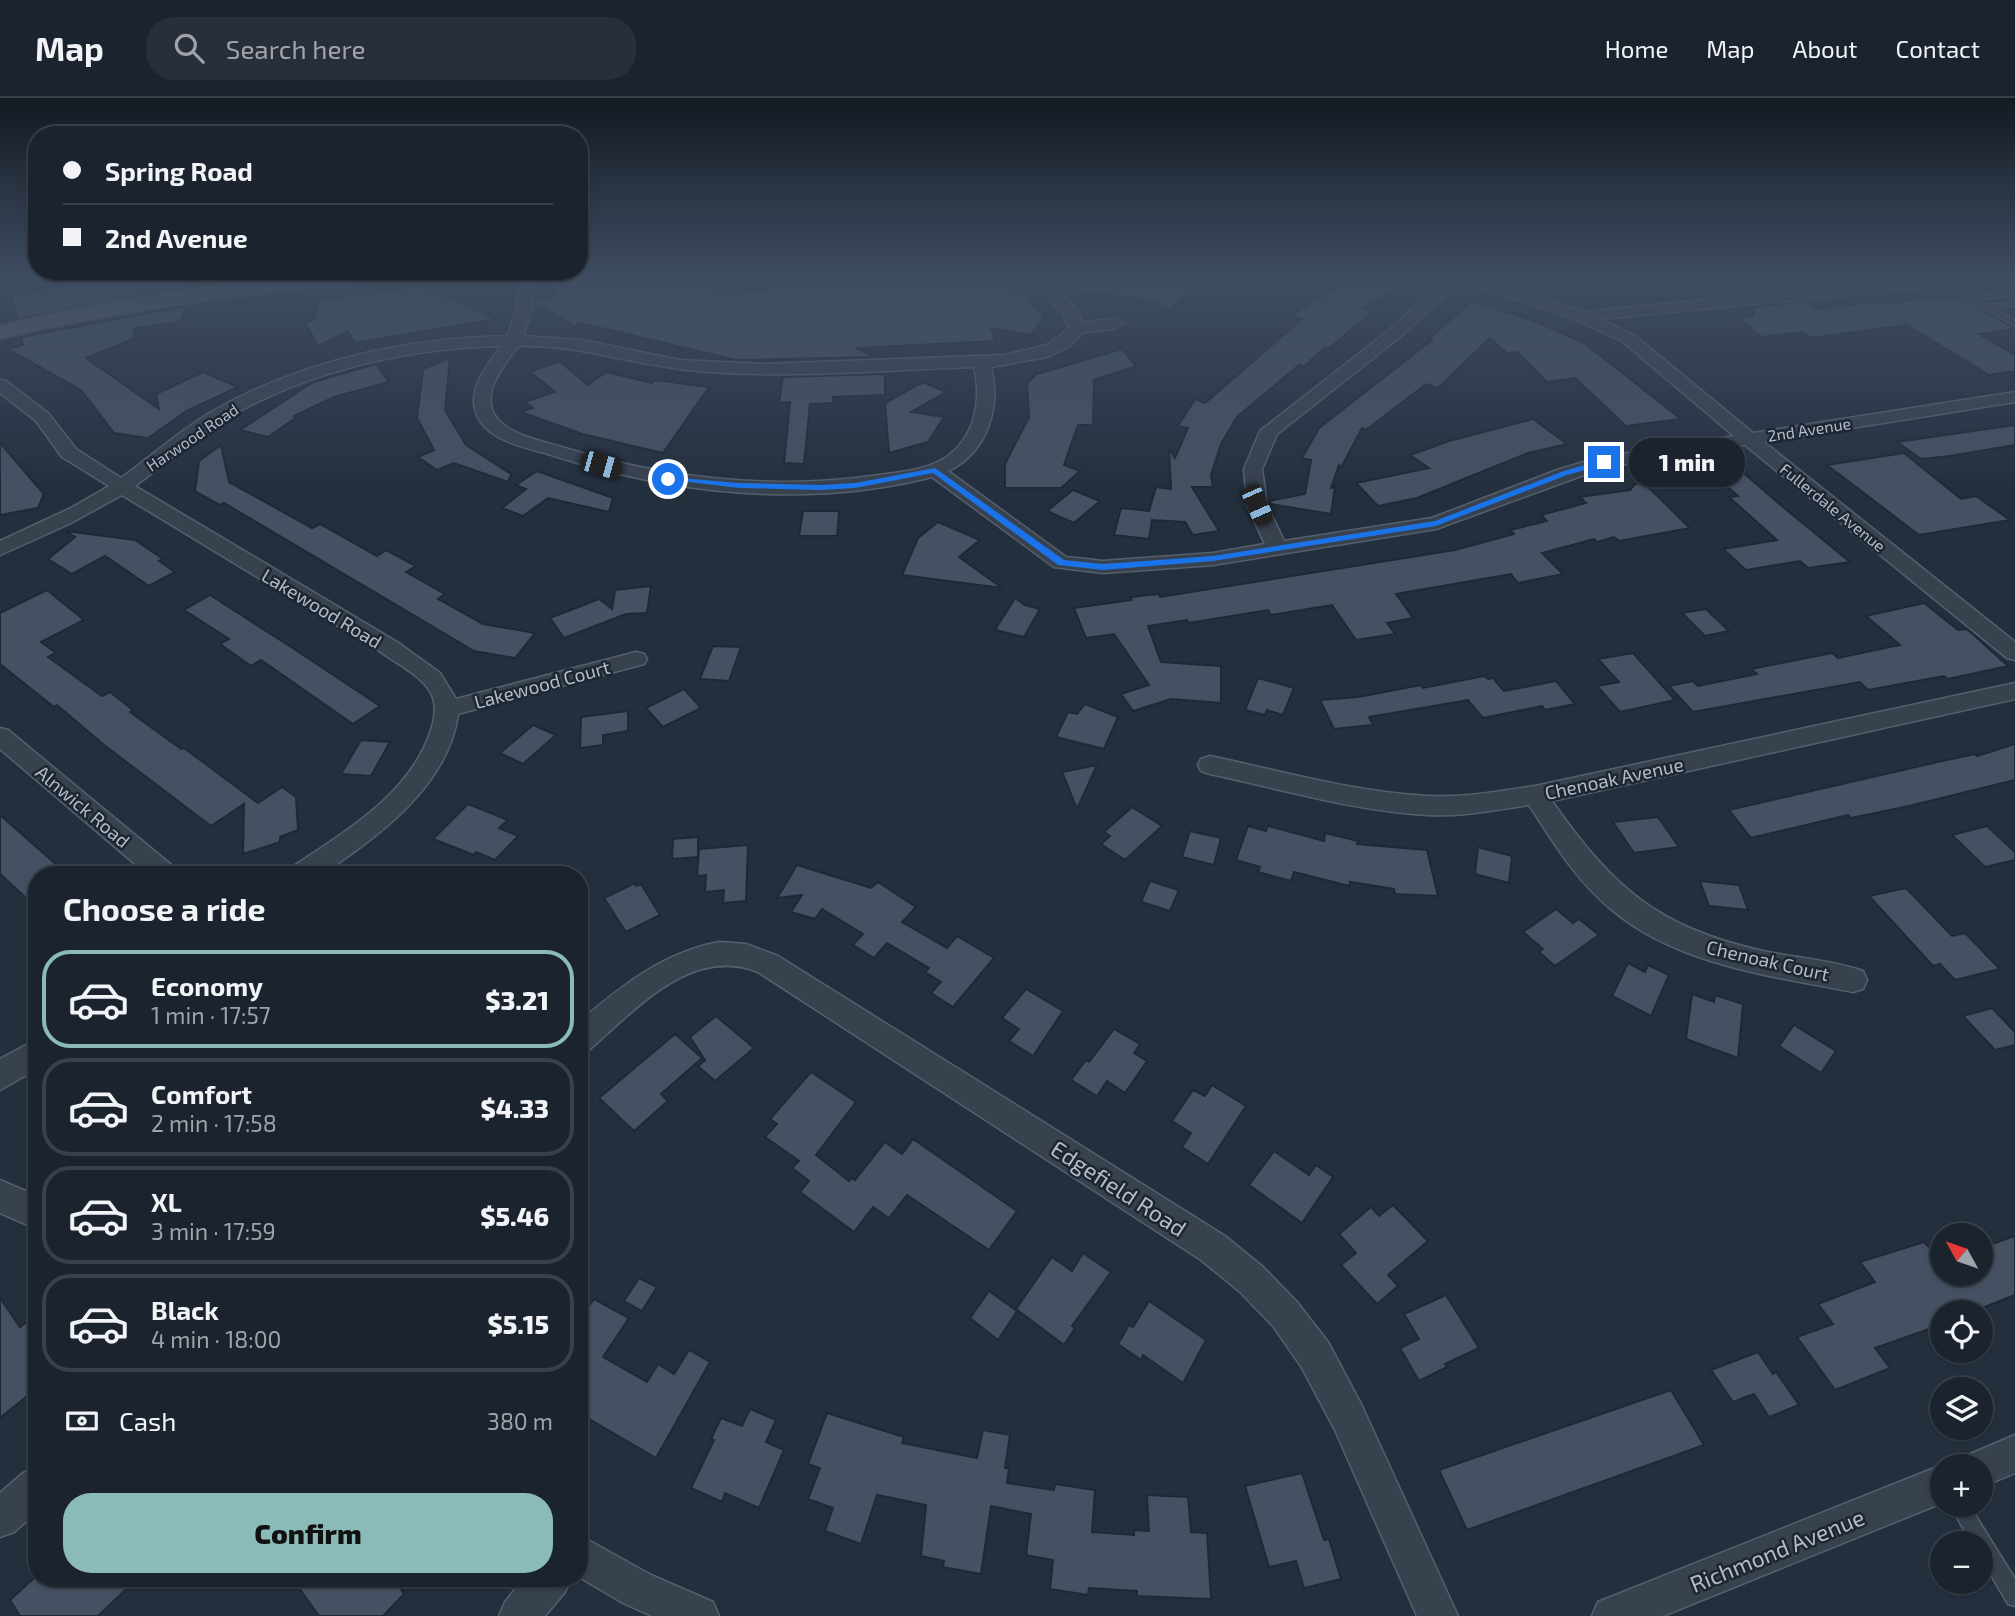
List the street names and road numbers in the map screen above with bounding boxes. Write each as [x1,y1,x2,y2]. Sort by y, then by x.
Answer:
street label: Harwood Road [142,399,242,475]
street label: 2nd Avenue [1766,413,1852,445]
street label: Fullerdale Avenue [1777,459,1889,555]
street label: Lakewood Road [258,563,386,653]
street label: Lakewood Court [472,655,612,713]
street label: Chenoak Avenue [1543,752,1685,804]
street label: Alnwick Road [31,760,135,852]
street label: Chenoak Court [1704,935,1832,985]
street label: Edgefield Road [1046,1134,1192,1242]
street label: Richmond Avenue [1686,1502,1868,1598]

